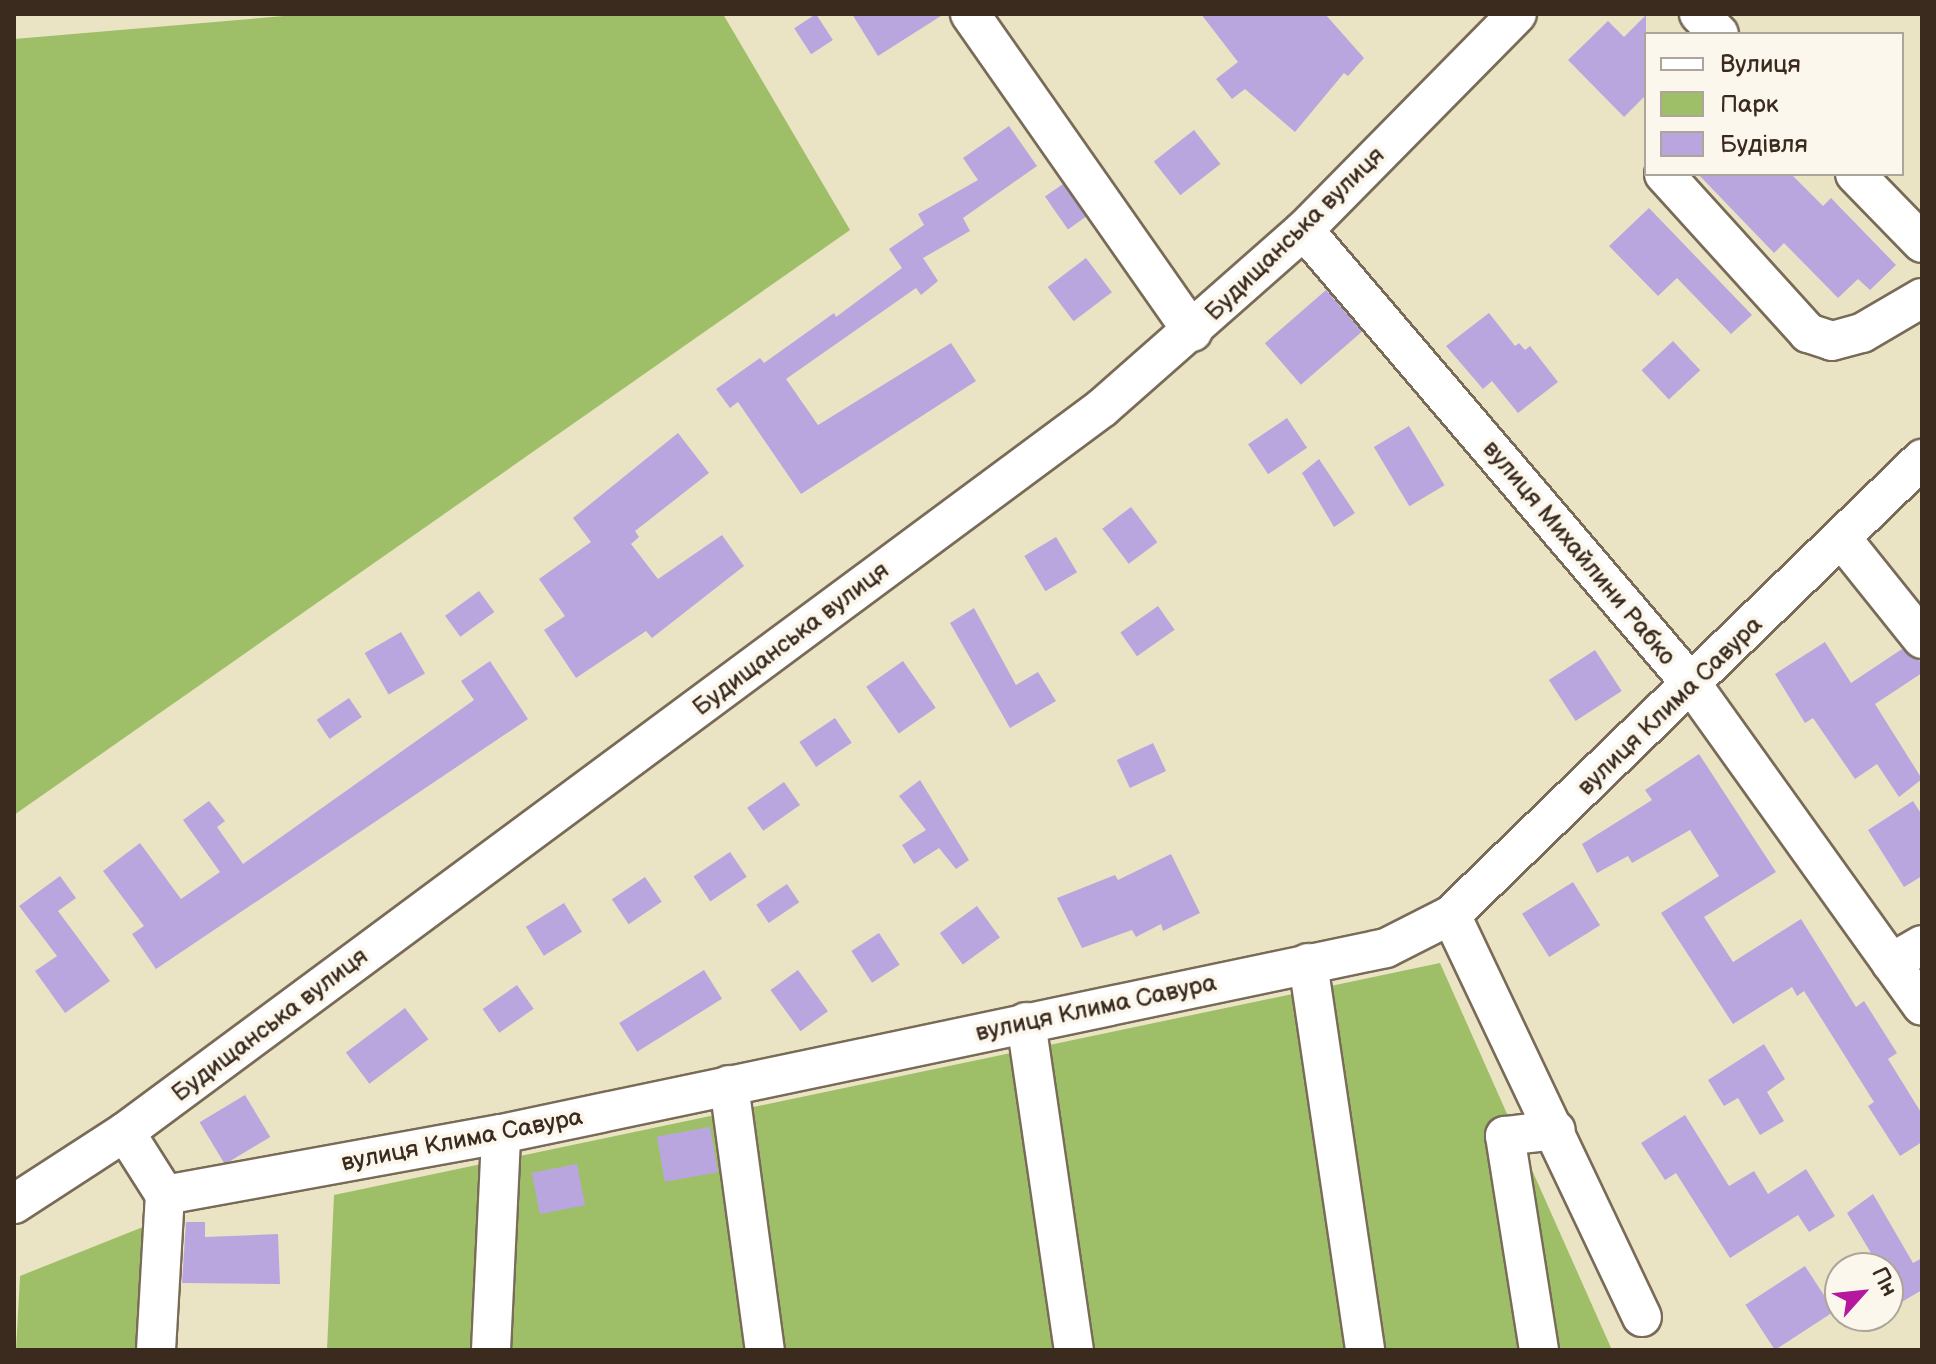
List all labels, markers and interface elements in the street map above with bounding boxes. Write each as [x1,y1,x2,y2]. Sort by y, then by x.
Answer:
legend [1644,32,1904,176]
text: Вулиця [1720,50,1801,79]
text: Парк [1720,90,1778,119]
text: Будівля [1720,130,1808,159]
street label: Будищанська вулиця [1199,141,1391,327]
street label: вулиця Михайлини Рабко [1477,435,1681,671]
street label: Будищанська вулиця [687,556,895,722]
street label: вулиця Клима Савура [1572,610,1768,802]
street label: Будищанська вулиця [166,942,374,1108]
street label: вулиця Клима Савура [973,968,1219,1048]
street label: вулиця Клима Савура [339,1102,585,1178]
north arrow [1824,1252,1904,1332]
text: Пн [1865,1263,1903,1301]

